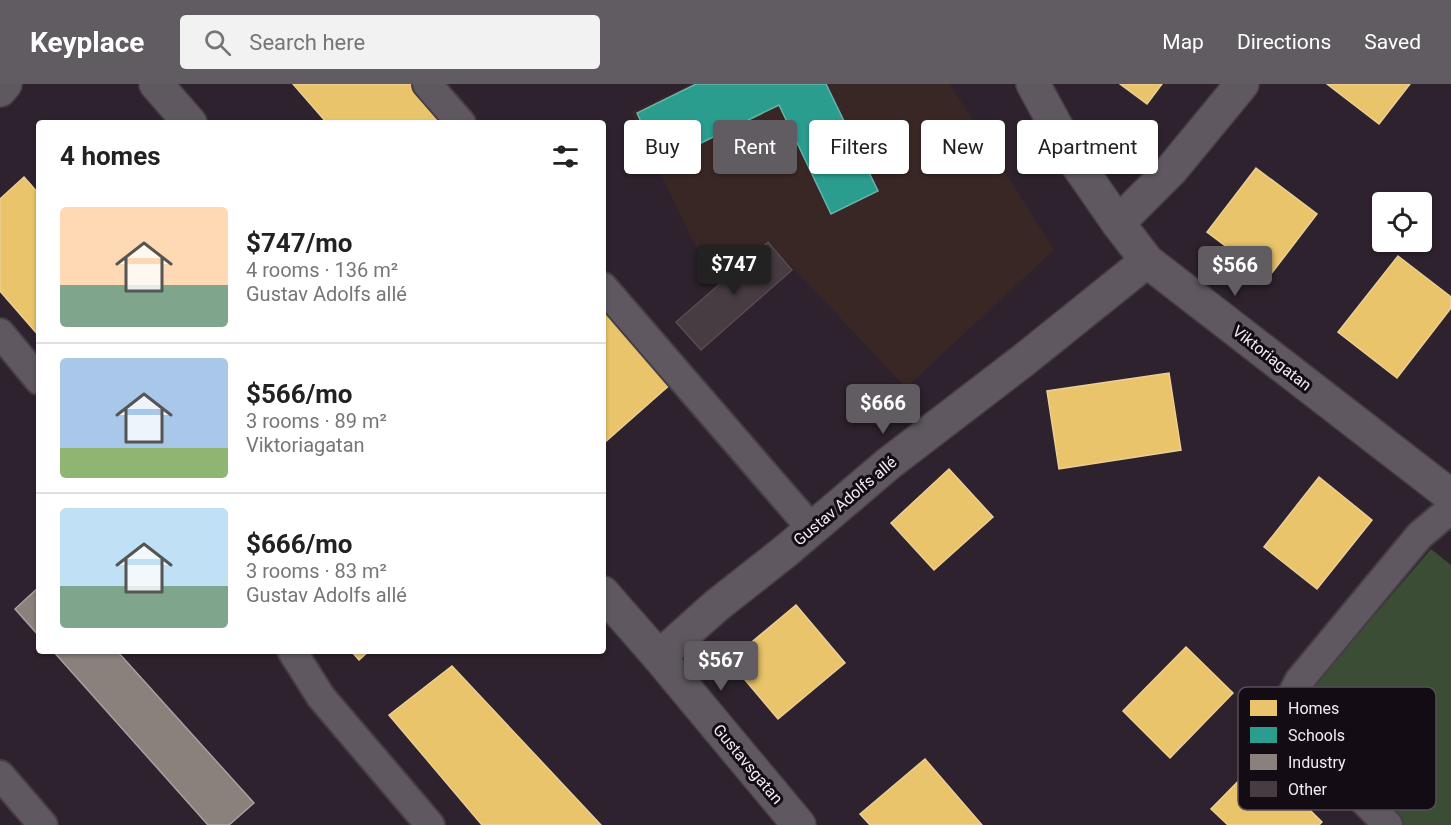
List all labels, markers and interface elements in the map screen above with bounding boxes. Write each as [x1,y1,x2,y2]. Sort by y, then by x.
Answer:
search box [180,15,600,69]
text: Keyplace [30,26,144,59]
icon: search [201,26,234,59]
text: Search here [249,30,365,55]
text: Map [1162,30,1204,54]
text: Directions [1237,30,1331,54]
text: Saved [1364,30,1421,54]
chip: Buy [624,120,701,174]
chip: Rent [713,120,797,174]
chip: Filters [809,120,909,174]
chip: New [921,120,1005,174]
chip: Apartment [1017,120,1158,174]
icon: filters [549,140,582,173]
text: 4 homes [60,141,161,171]
map controls [1372,192,1432,252]
button: locate [1372,192,1432,252]
text: $747/mo [246,228,353,258]
icon: home [108,231,180,303]
pin: $747 [698,245,770,296]
pin: $566 [1199,246,1271,297]
text: $747 [711,252,757,276]
text: $566 [1212,253,1258,277]
text: 4 rooms · 136 m² [246,258,398,282]
text: Gustav Adolfs allé [246,282,407,306]
street label: Viktoriagatan [1229,321,1315,395]
text: $566/mo [246,379,353,409]
icon: home [108,382,180,454]
pin: $666 [847,384,919,435]
text: $666 [860,391,906,415]
text: 3 rooms · 89 m² [246,409,387,433]
text: Viktoriagatan [246,433,365,457]
street label: Gustav Adolfs allé [790,452,900,550]
text: $666/mo [246,529,353,559]
icon: home [108,532,180,604]
text: 3 rooms · 83 m² [246,559,387,583]
text: Gustav Adolfs allé [246,583,407,607]
pin: $567 [685,641,757,692]
text: $567 [698,648,744,672]
legend [1238,687,1436,810]
text: Homes [1288,699,1339,718]
street label: Gustavsgatan [709,720,787,808]
text: Schools [1288,726,1345,745]
text: Industry [1288,753,1346,772]
text: Other [1288,780,1328,799]

